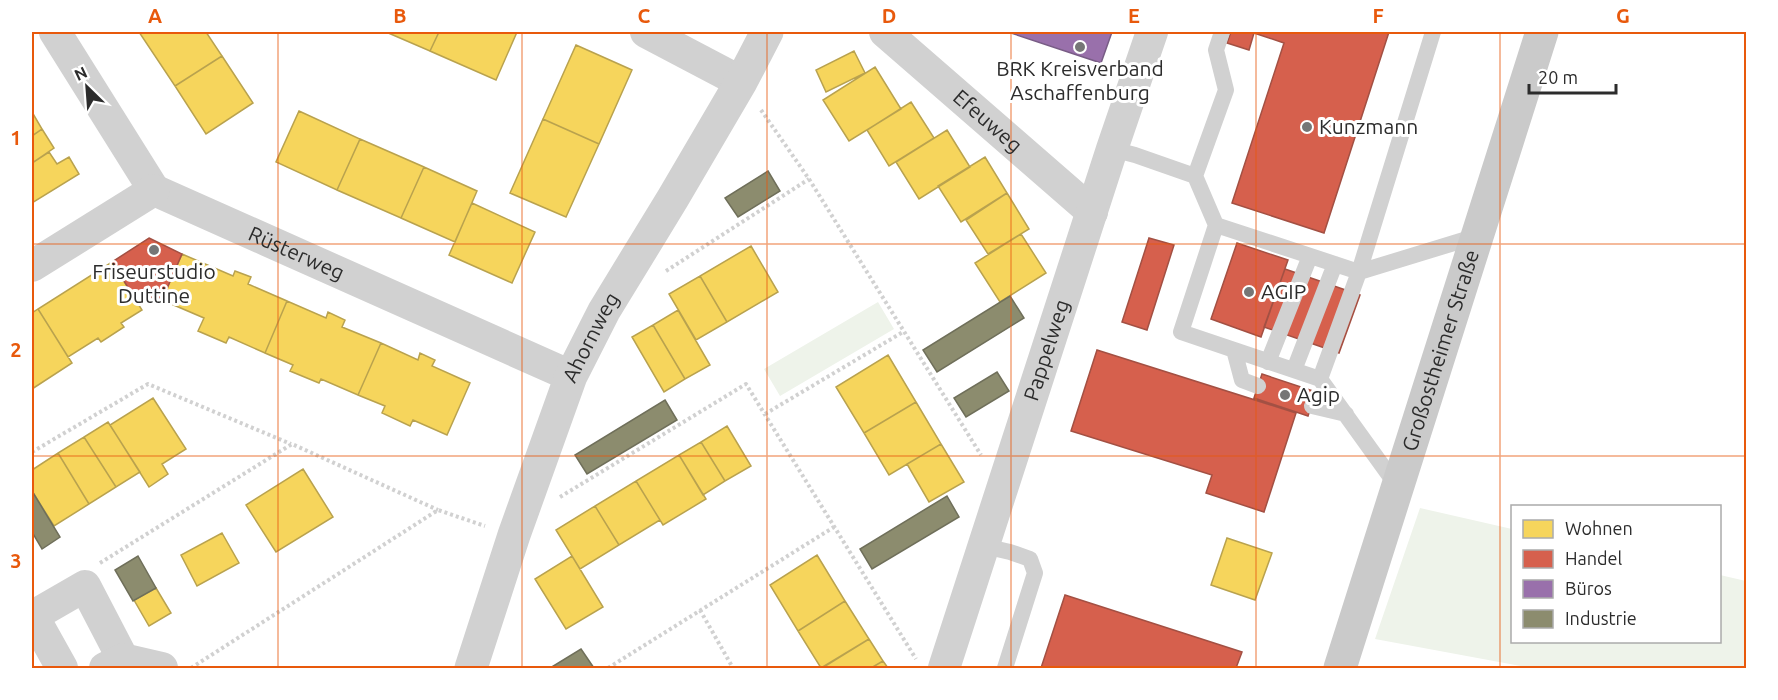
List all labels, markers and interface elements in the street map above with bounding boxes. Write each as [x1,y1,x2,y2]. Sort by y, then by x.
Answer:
text: A [148,4,162,27]
text: B [393,4,407,27]
text: C [638,4,651,27]
text: D [882,4,896,27]
text: E [1128,4,1140,27]
text: F [1372,4,1384,27]
text: G [1616,4,1630,27]
marker: BRK Kreisverband Aschaffenburg [1073,40,1087,54]
place label: BRK Kreisverband Aschaffenburg [996,56,1164,104]
north arrow [57,57,117,117]
scale bar [1529,57,1616,95]
text: N [71,63,90,84]
text: 20 m [1538,67,1578,87]
street label: Efeuweg [949,84,1028,157]
place label: Kunzmann [1319,114,1418,138]
marker: Kunzmann [1300,120,1314,134]
text: 1 [10,126,22,149]
street label: Rüsterweg [245,221,349,284]
marker: Friseurstudio Duttine [147,243,161,257]
street label: Großostheimer Straße [1397,247,1483,454]
place label: Friseurstudio Duttine [92,259,216,307]
place label: AGIP [1261,279,1306,303]
marker: AGIP [1242,285,1256,299]
street label: Ahornweg [557,288,623,386]
street label: Pappelweg [1018,296,1073,403]
text: 2 [10,338,22,361]
place label: Agip [1297,382,1340,406]
marker: Agip [1278,388,1292,402]
legend [1511,505,1721,643]
text: Wohnen [1565,518,1633,538]
text: Handel [1565,548,1623,568]
text: 3 [10,549,22,572]
text: Büros [1565,578,1612,598]
text: Industrie [1565,608,1637,628]

